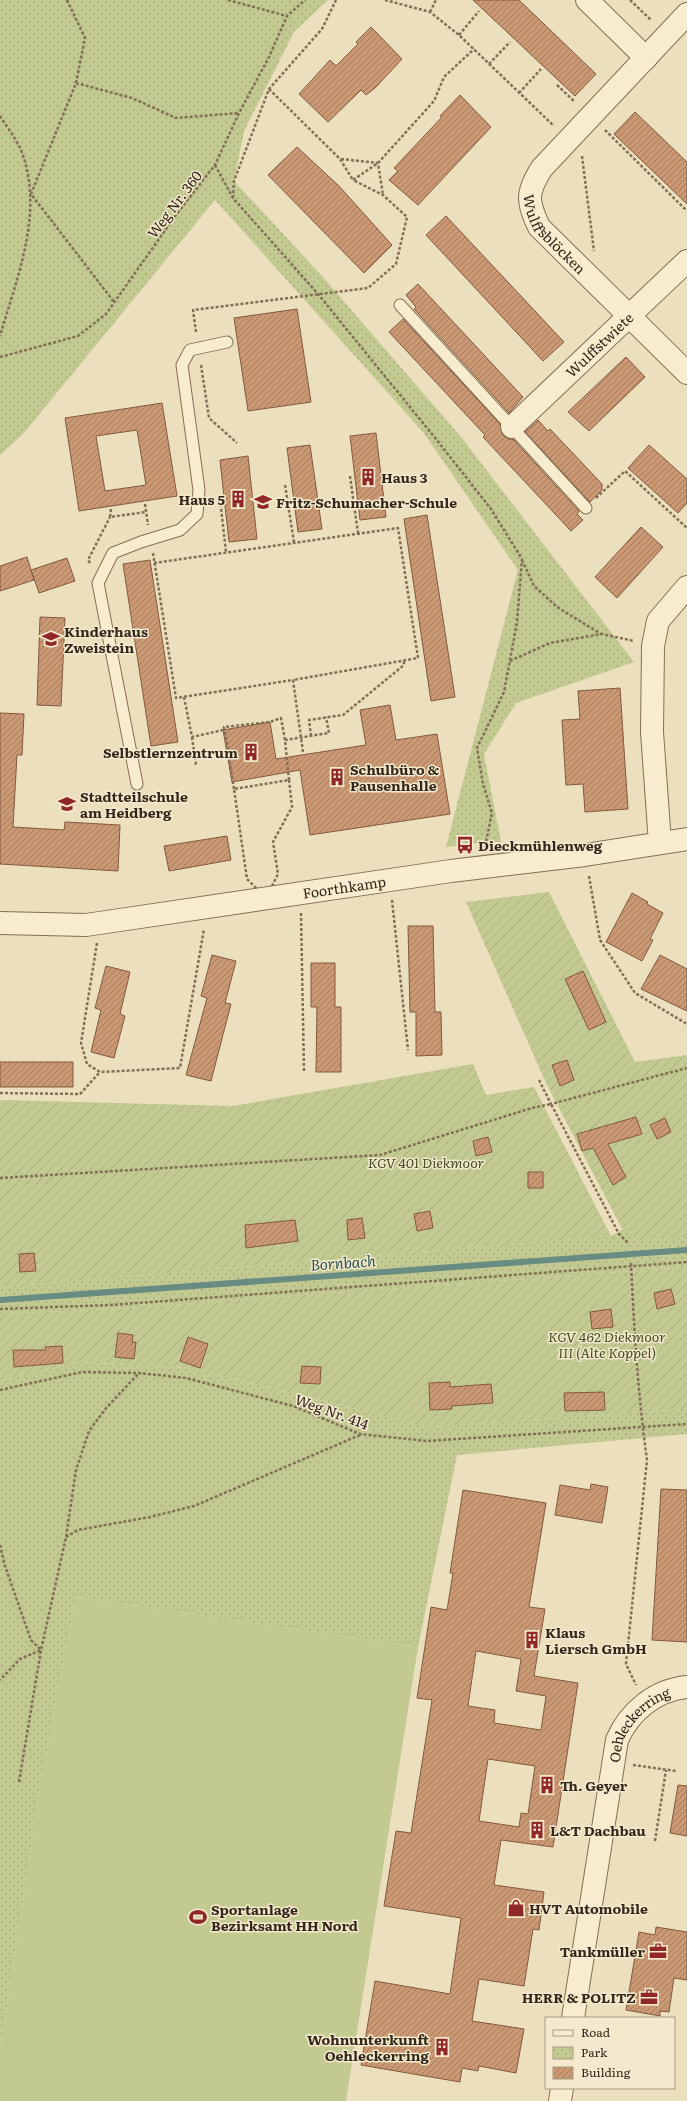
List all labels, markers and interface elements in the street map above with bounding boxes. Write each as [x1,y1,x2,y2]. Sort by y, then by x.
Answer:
street label: Weg Nr. 360 [142,166,206,242]
street label: Wulffsblöcken [519,193,591,278]
street label: Wulffstwiete [561,307,637,381]
building icon: Haus 3 [358,467,378,487]
place label: Haus 3 [381,467,428,487]
place label: Haus 5 [179,489,225,509]
building icon: Haus 5 [228,489,248,509]
school or university icon: Fritz-Schumacher-Schule [253,492,273,512]
place label: Fritz-Schumacher-Schule [276,492,457,512]
place label: Kinderhaus Zweistein [64,621,148,657]
school or university icon: Kinderhaus Zweistein [41,629,61,649]
place label: Selbstlernzentrum [103,742,238,762]
building icon: Selbstlernzentrum [241,742,261,762]
place label: Schulbüro & Pausenhalle [350,759,439,795]
building icon: Schulbüro & Pausenhalle [327,767,347,787]
place label: Stadtteilschule am Heidberg [80,786,188,822]
school or university icon: Stadtteilschule am Heidberg [57,794,77,814]
bus stop icon: Dieckmühlenweg [455,835,475,855]
place label: Dieckmühlenweg [478,835,603,855]
street label: Foorthkamp [301,871,387,903]
park label: KGV 401 Diekmoor [368,1152,485,1172]
water label: Bornbach [310,1248,377,1276]
park label: KGV 462 Diekmoor III (Alte Koppel) [548,1326,666,1362]
street label: Weg Nr. 414 [292,1388,372,1434]
place label: Klaus Liersch GmbH [545,1622,647,1658]
building icon: Klaus Liersch GmbH [522,1630,542,1650]
street label: Oehleckerring [604,1681,673,1764]
building icon: Th. Geyer [537,1775,557,1795]
place label: Th. Geyer [560,1775,628,1795]
building icon: L&T Dachbau [527,1820,547,1840]
place label: L&T Dachbau [550,1820,646,1840]
shop icon: HVT Automobile [506,1898,526,1918]
place label: HVT Automobile [529,1898,648,1918]
place label: Sportanlage Bezirksamt HH Nord [211,1899,358,1935]
sports icon: Sportanlage Bezirksamt HH Nord [188,1907,208,1927]
place label: Tankmüller [560,1941,645,1961]
office icon: Tankmüller [648,1941,668,1961]
place label: HERR & POLITZ [522,1987,636,2007]
office icon: HERR & POLITZ [639,1987,659,2007]
legend [545,2017,675,2089]
text: Road [581,2023,611,2041]
place label: Wohnunterkunft Oehleckerring [307,2029,430,2065]
building icon: Wohnunterkunft Oehleckerring [432,2037,452,2057]
text: Park [581,2043,608,2061]
text: Building [581,2063,631,2081]

